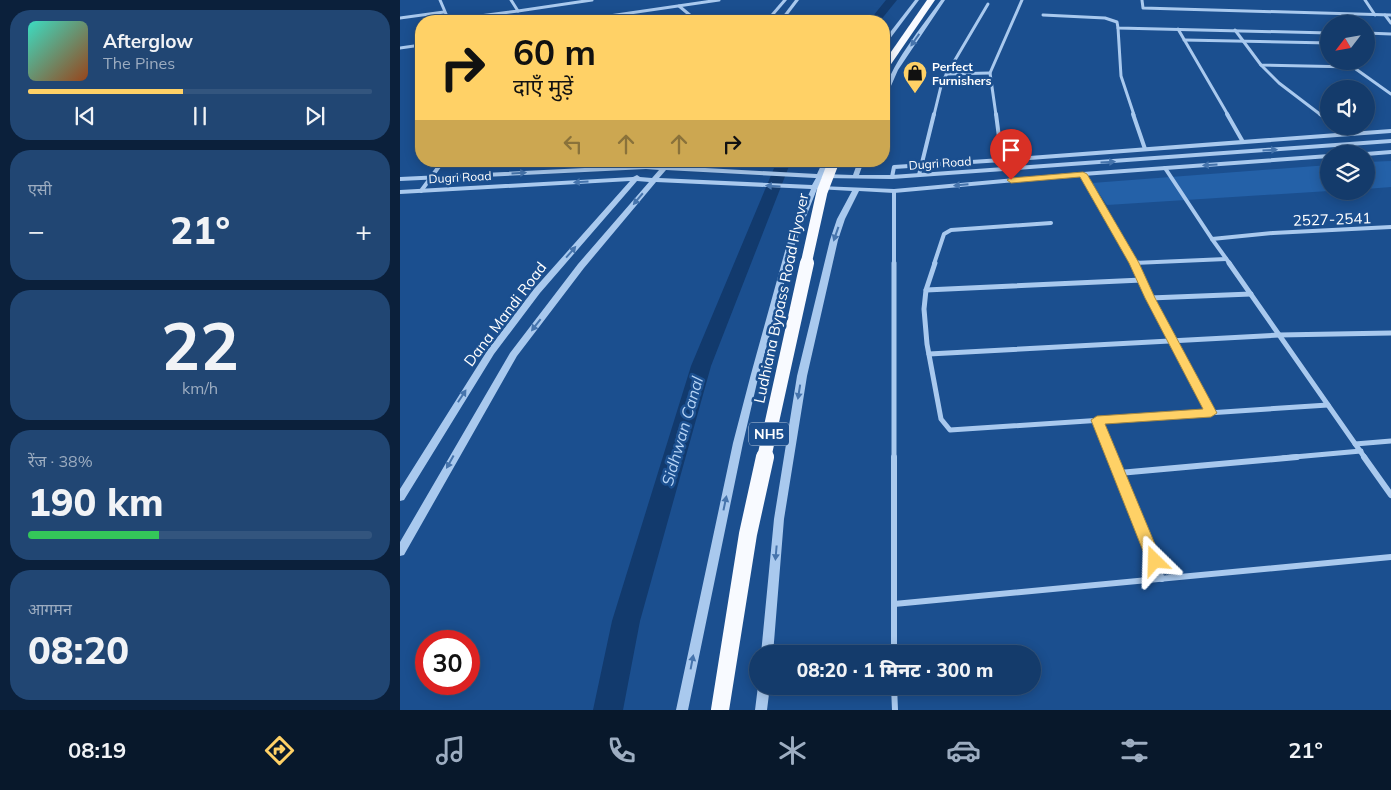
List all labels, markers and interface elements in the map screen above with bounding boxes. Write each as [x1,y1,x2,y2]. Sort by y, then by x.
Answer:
north arrow [1320,15,1375,70]
map controls [1320,15,1375,200]
text: Afterglow [103,29,193,53]
text: 60 m [513,30,596,74]
one-way arrow [910,33,920,47]
icon: right [430,35,495,100]
text: The Pines [103,53,175,73]
place label: Perfect Furnishers [932,59,991,88]
shop icon: Perfect Furnishers [902,60,928,94]
text: दाएँ मुड़ें [513,73,573,101]
button: sound [1320,80,1375,135]
icon: previous [71,102,99,130]
icon: pause [186,102,214,130]
icon: next [301,102,329,130]
pin [990,129,1032,180]
icon: left [559,130,587,158]
icon: ahead [612,130,640,158]
icon: ahead [665,130,693,158]
icon: right [718,130,746,158]
icon: arrive [997,136,1025,164]
button: layers [1320,145,1375,200]
one-way arrow [1262,146,1278,154]
street label: Dugri Road [908,153,972,173]
one-way arrow [1100,158,1116,166]
one-way arrow [1202,161,1218,169]
street label: Dugri Road [428,168,492,186]
one-way arrow [511,169,527,177]
text: एसी [28,179,52,199]
one-way arrow [573,179,589,187]
one-way arrow [764,181,780,189]
one-way arrow [953,181,969,189]
street label: Ludhiana Bypass Road Flyover [749,191,813,405]
one-way arrow [633,192,644,205]
text: 21° [170,206,230,254]
street label: 2527-2541 [1292,208,1372,230]
text: − [28,213,45,248]
text: + [355,213,372,248]
one-way arrow [832,227,840,242]
one-way arrow [565,246,576,259]
street label: Dana Mandi Road [460,258,550,370]
text: 22 [161,305,239,386]
one-way arrow [531,318,541,332]
water label: Sidhwan Canal [657,374,707,488]
text: km/h [182,378,218,398]
one-way arrow [795,385,803,401]
one-way arrow [458,389,467,402]
road number: NH5 [749,422,789,446]
text: रेंज · 38% [28,451,93,471]
one-way arrow [446,455,454,470]
text: 190 km [28,478,164,526]
one-way arrow [721,496,729,511]
position arrow [1128,534,1180,586]
one-way arrow [772,545,780,561]
text: आगमन [28,599,72,619]
text: 08:20 [28,626,129,674]
speed limit sign: 30 [415,630,480,695]
one-way arrow [688,655,696,670]
text: 08:20 · 1 मिनट · 300 m [797,658,993,682]
icon: directions [262,733,297,768]
icon: music [433,733,468,768]
icon: phone [604,733,639,768]
icon: climate [775,733,810,768]
icon: car [946,733,981,768]
icon: filters [1117,733,1152,768]
text: 08:19 [68,736,126,764]
text: 21° [1288,736,1323,764]

